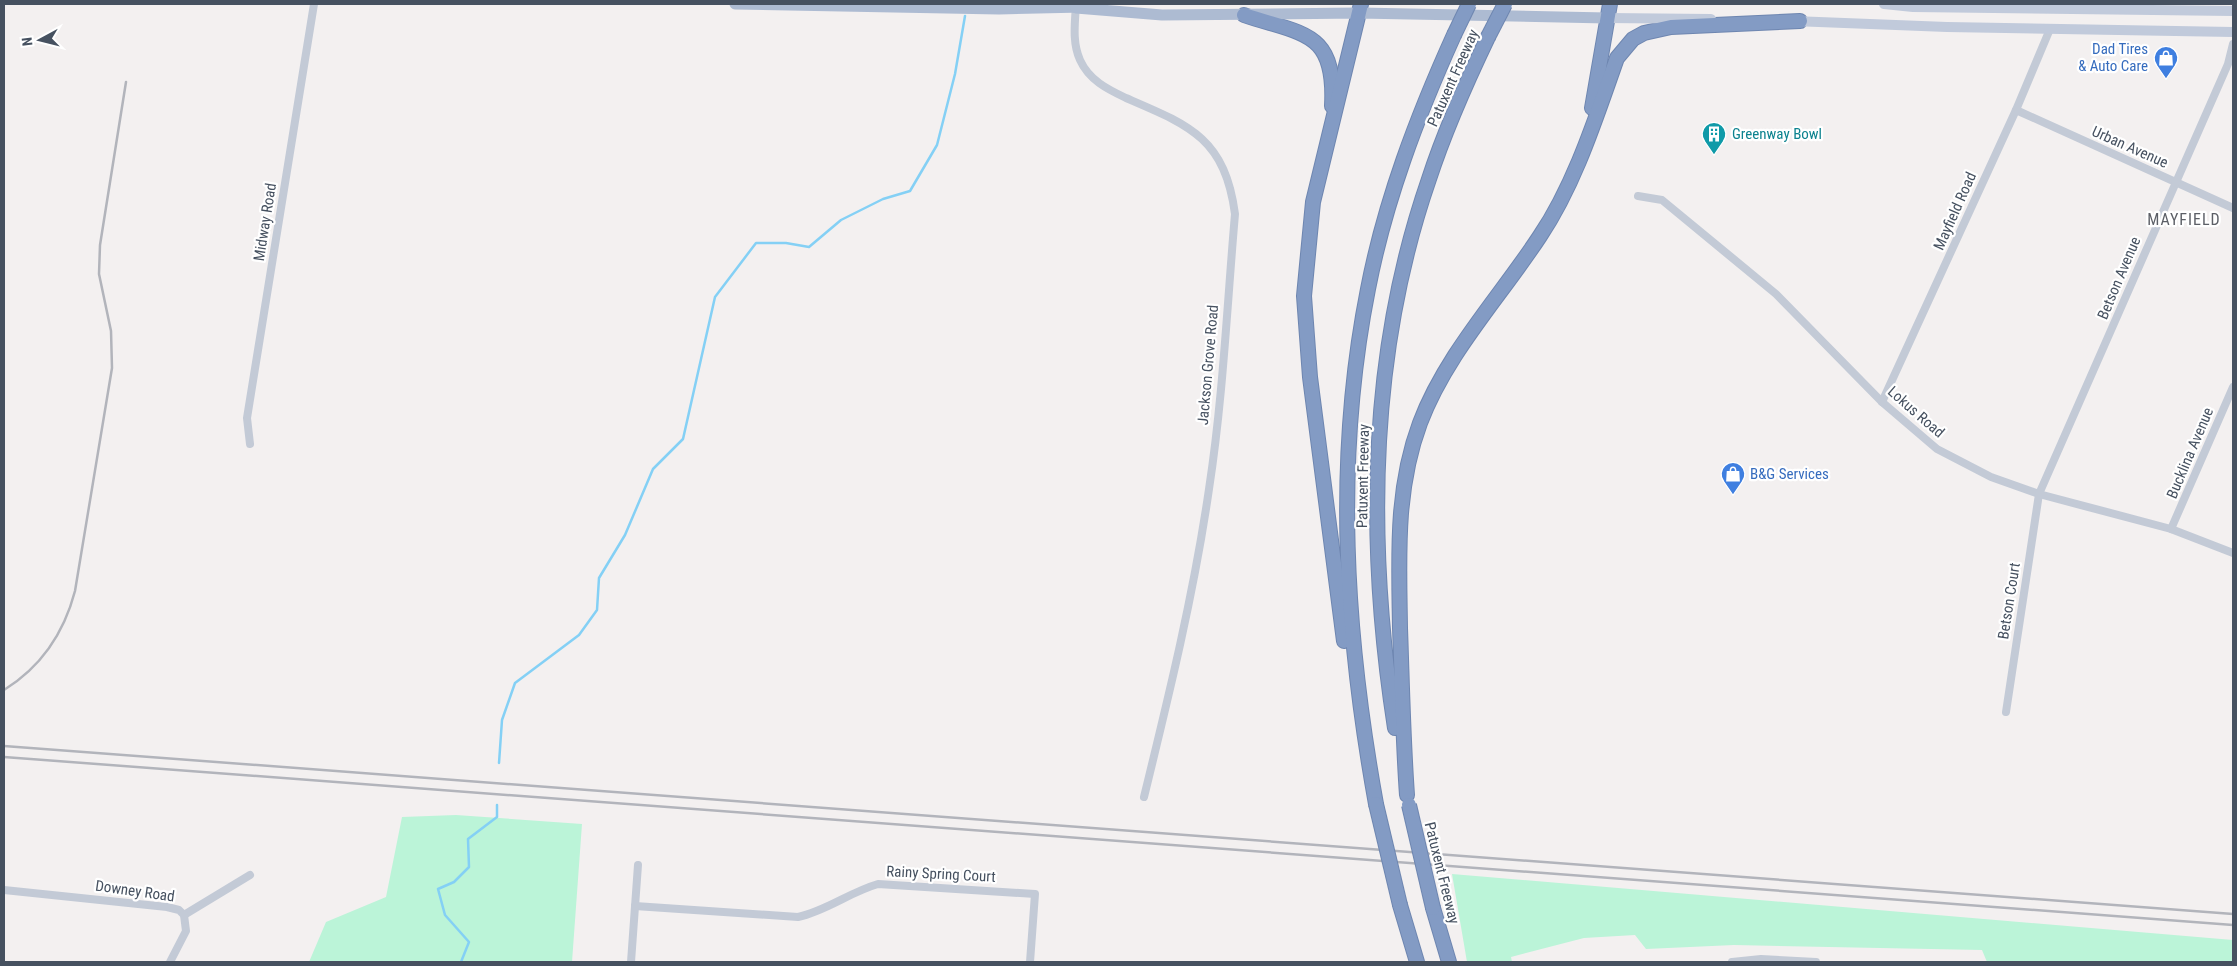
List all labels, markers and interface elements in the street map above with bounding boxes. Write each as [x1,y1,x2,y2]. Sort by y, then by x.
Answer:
north arrow [15,15,65,65]
street label: Patuxent Freeway [1424,27,1482,129]
text: N [19,36,36,47]
place label: Dad Tires & Auto Care [2078,40,2148,75]
shop icon: Dad Tires & Auto Care [2153,45,2179,79]
building icon: Greenway Bowl [1701,121,1727,155]
street label: Urban Avenue [2089,122,2171,172]
place label: Greenway Bowl [1732,125,1822,143]
street label: Mayfield Road [1930,169,1980,253]
street label: Midway Road [250,182,280,262]
district label: MAYFIELD [2147,210,2221,229]
street label: Betson Avenue [2094,234,2144,322]
street label: Jackson Grove Road [1194,304,1222,426]
street label: Lokus Road [1884,383,1948,441]
street label: Bucklina Avenue [2163,405,2217,501]
street label: Patuxent Freeway [1353,424,1373,528]
shop icon: B&G Services [1720,461,1746,495]
place label: B&G Services [1750,465,1829,483]
street label: Betson Court [1994,561,2024,641]
street label: Patuxent Freeway [1421,820,1463,926]
street label: Rainy Spring Court [886,862,996,886]
street label: Downey Road [94,877,176,905]

